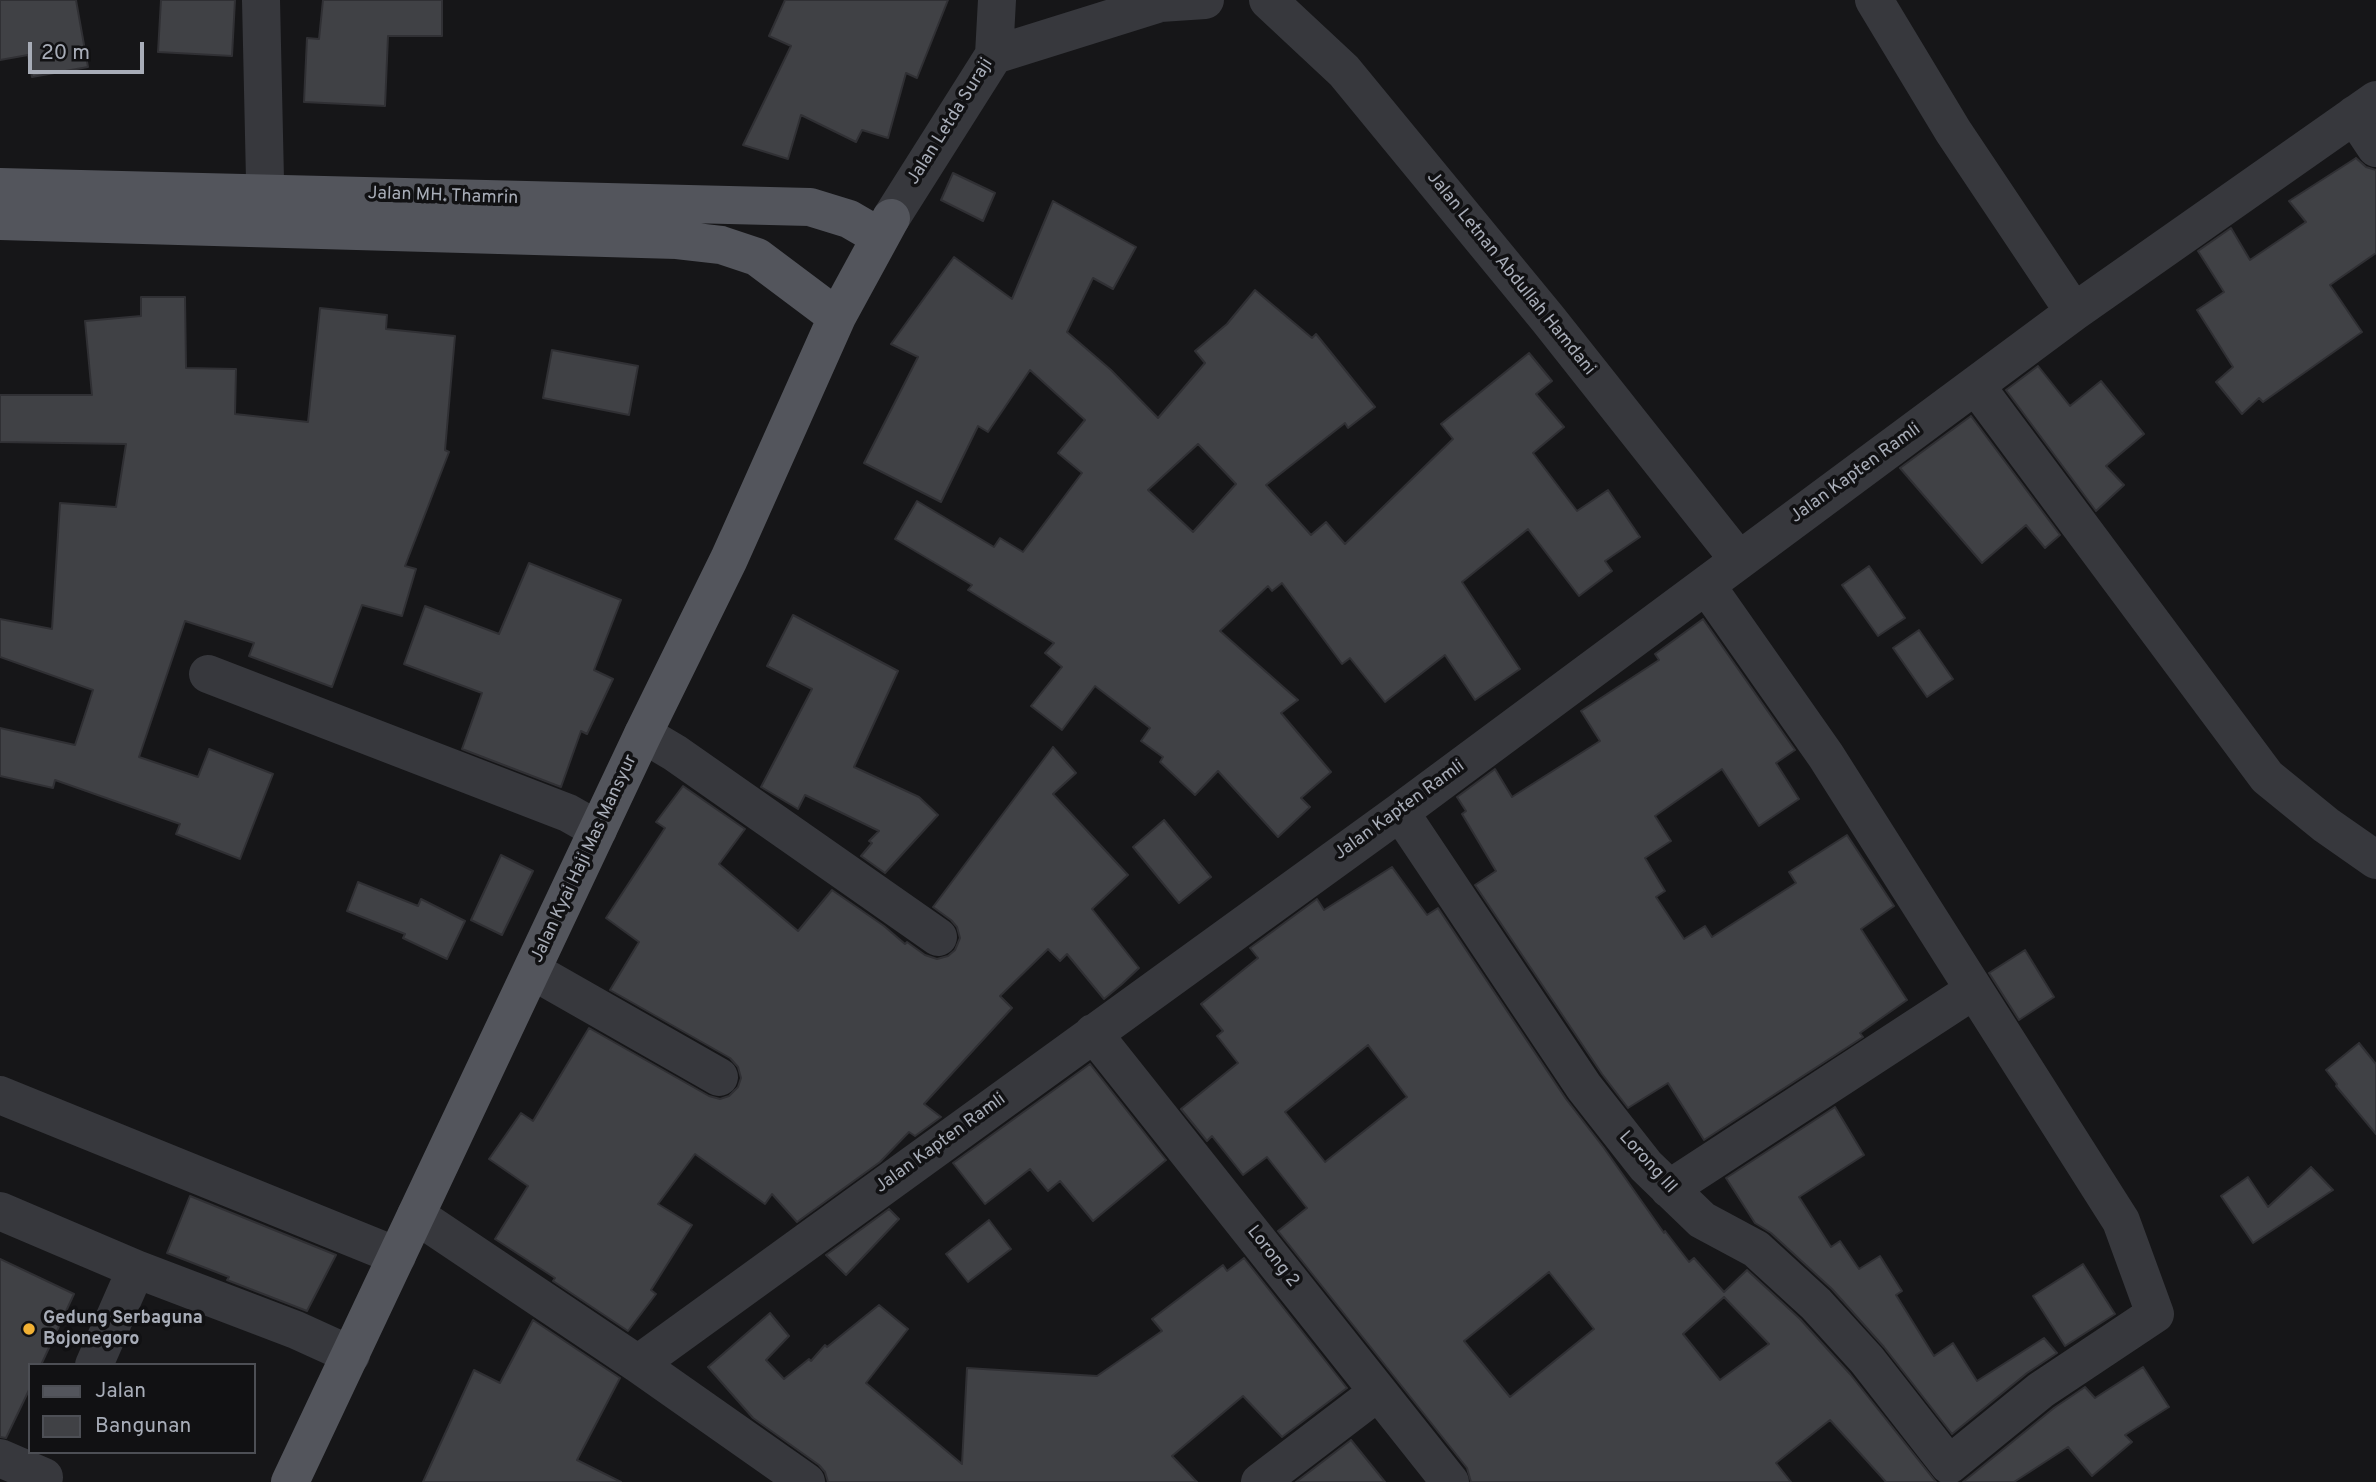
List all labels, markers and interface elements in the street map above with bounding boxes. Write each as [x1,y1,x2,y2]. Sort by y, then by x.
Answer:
scale bar [32,28,147,72]
text: 20 m [41,40,90,67]
street label: Jalan Letda Suraji [903,55,999,189]
street label: Jalan Letnan Abdullah Hamdani [1421,168,1599,380]
street label: Jalan MH. Thamrin [367,184,519,210]
street label: Jalan Kapten Ramli [1786,419,1926,529]
street label: Jalan Kyai Haji Mas Mansyur [527,752,643,966]
street label: Jalan Kapten Ramli [1330,756,1470,866]
street label: Jalan Kapten Ramli [871,1089,1011,1199]
street label: Lorong III [1613,1127,1681,1199]
street label: Lorong 2 [1241,1222,1303,1292]
place label: Gedung Serbaguna Bojonegoro [43,1308,203,1350]
marker: Gedung Serbaguna Bojonegoro [21,1321,37,1337]
legend [28,1363,256,1454]
text: Jalan [95,1378,146,1405]
text: Bangunan [95,1413,191,1440]

